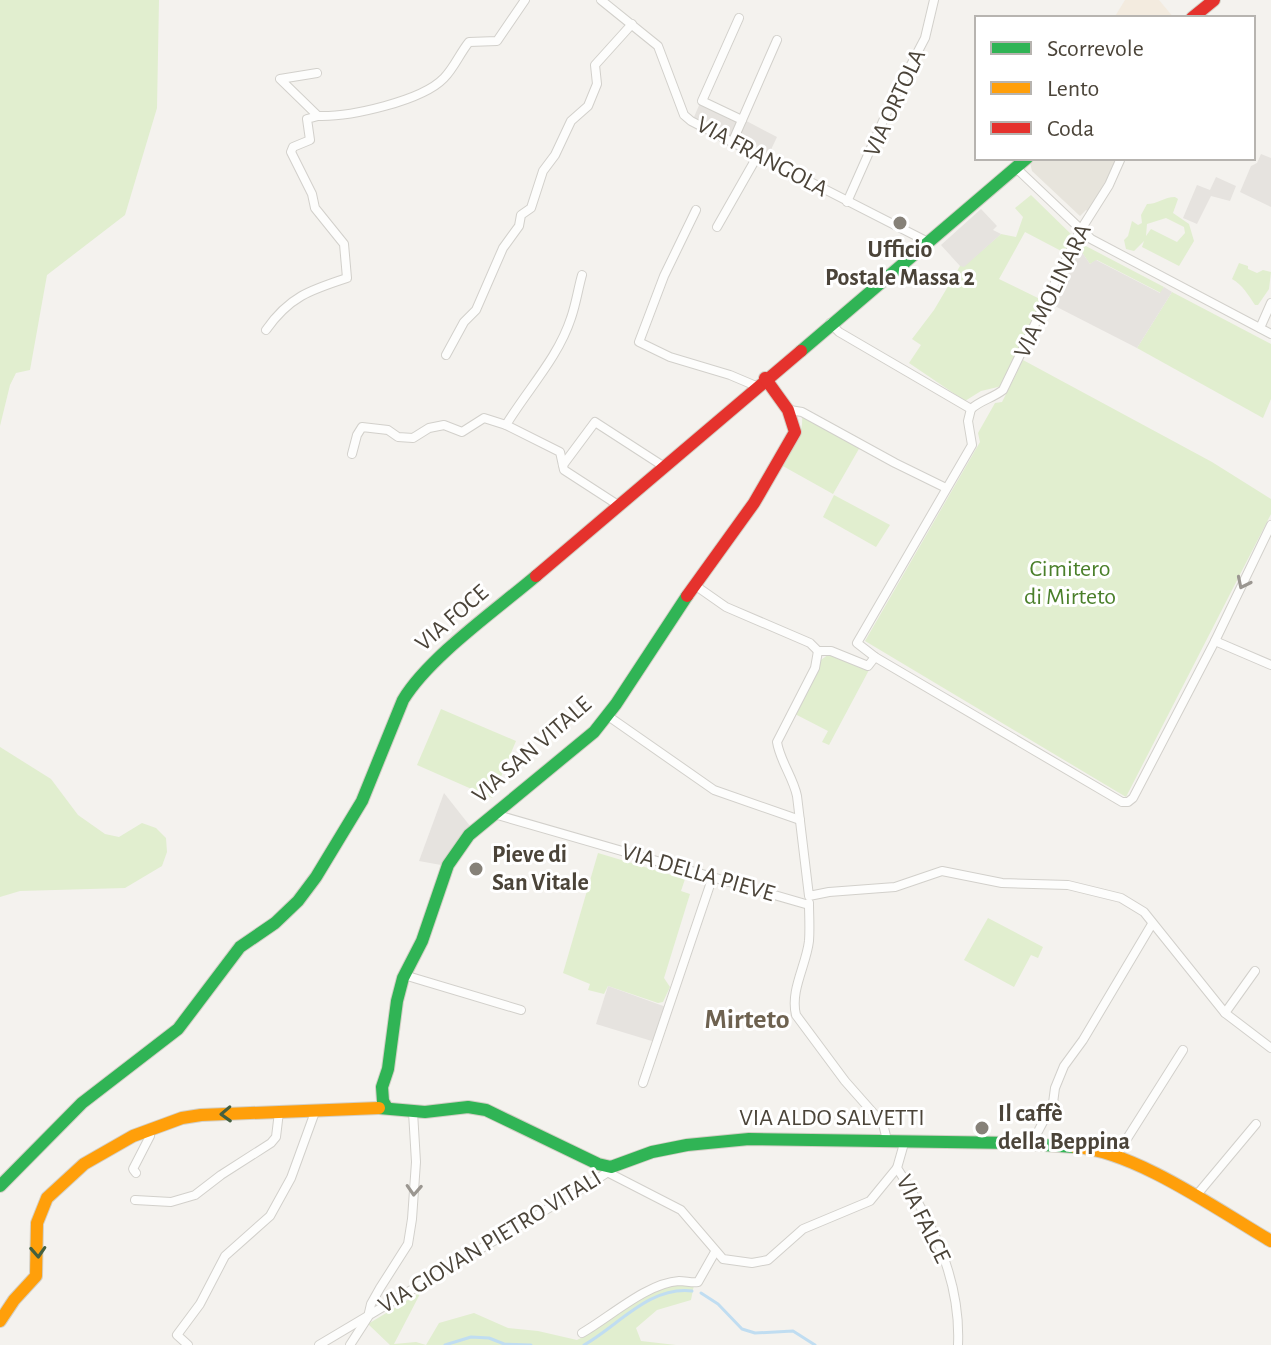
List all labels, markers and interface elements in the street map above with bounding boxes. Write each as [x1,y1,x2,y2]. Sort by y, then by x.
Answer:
legend [975,16,1255,160]
text: Scorrevole [1047,37,1144,61]
street label: VIA ORTOLA [860,46,930,160]
text: Lento [1047,77,1099,101]
street label: VIA FRANGOLA [692,112,832,202]
text: Coda [1047,117,1094,141]
marker: Ufficio Postale Massa 2 [891,214,909,232]
street label: VIA MOLINARA [1010,220,1096,362]
place label: Ufficio Postale Massa 2 [825,238,975,290]
park label: Cimitero di Mirteto [1024,557,1116,609]
one-way arrow [1237,575,1253,590]
street label: VIA FOCE [411,580,493,656]
street label: VIA SAN VITALE [468,692,596,808]
street label: VIA DELLA PIEVE [619,840,778,906]
place label: Pieve di San Vitale [492,843,589,895]
marker: Pieve di San Vitale [467,860,485,878]
district label: Mirteto [704,1006,790,1034]
place label: Il caffè della Beppina [998,1102,1130,1154]
one-way arrow [219,1105,232,1122]
street label: VIA ALDO SALVETTI [739,1106,925,1130]
marker: Il caffè della Beppina [973,1119,991,1137]
street label: VIA GIOVAN PIETRO VITALI [374,1166,606,1318]
street label: VIA FALCE [891,1171,955,1267]
one-way arrow [406,1184,423,1197]
one-way arrow [29,1246,46,1259]

